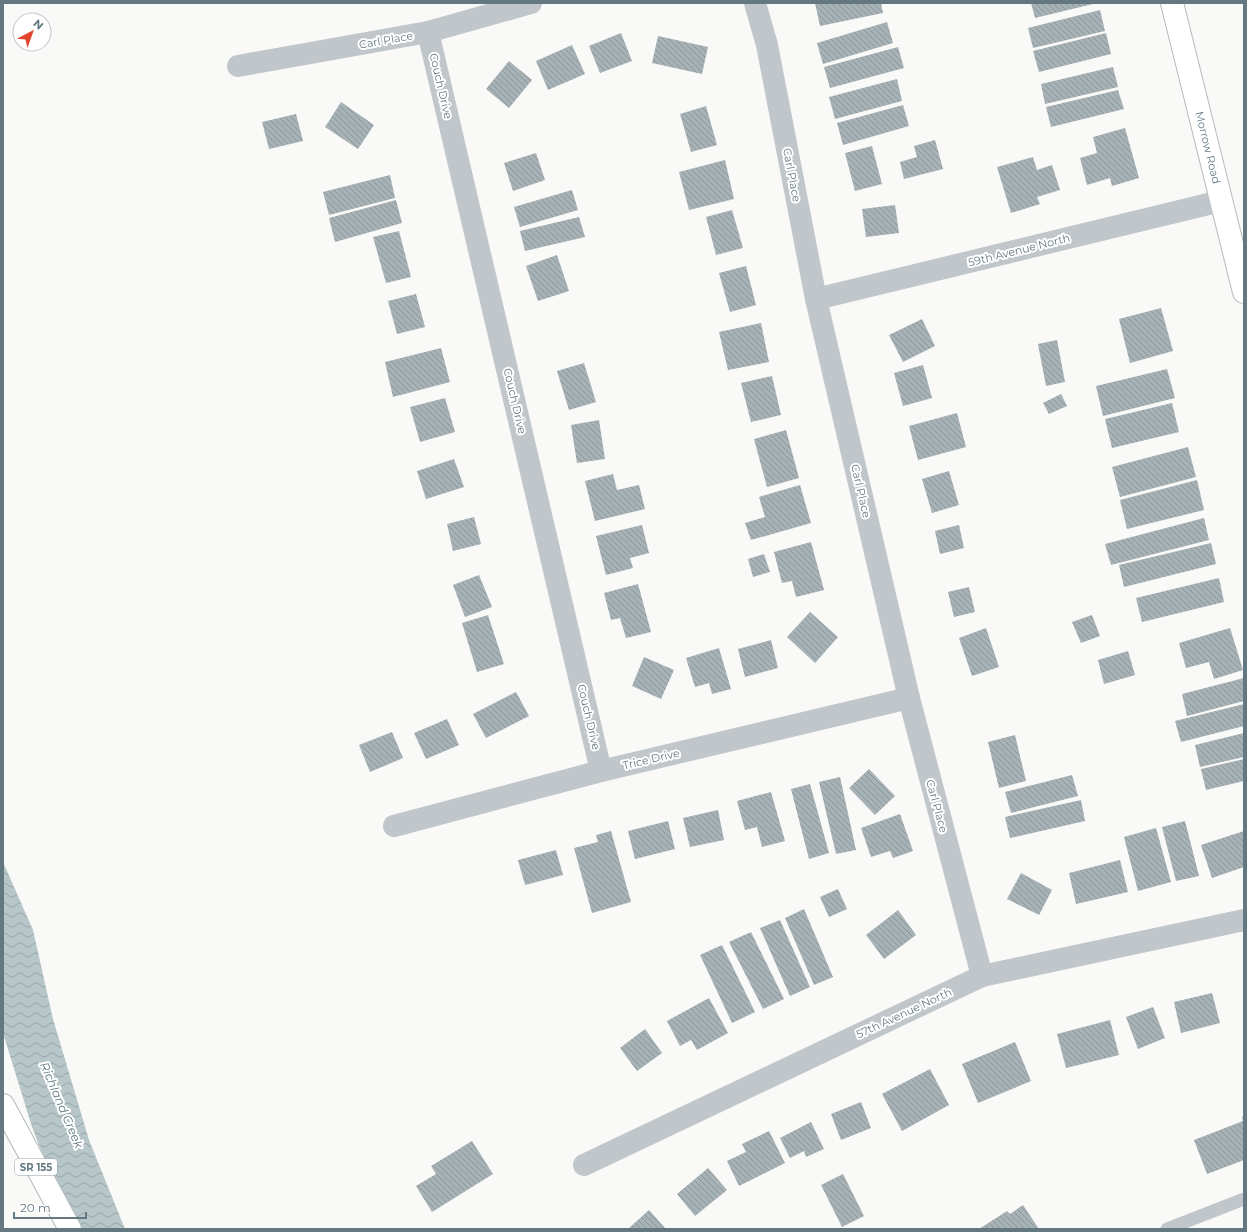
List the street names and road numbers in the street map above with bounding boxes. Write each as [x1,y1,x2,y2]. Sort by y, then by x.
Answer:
street label: Carl Place [358,28,414,52]
street label: Couch Drive [427,52,455,121]
street label: Morrow Road [1192,110,1224,185]
street label: Carl Place [780,147,804,203]
street label: 59th Avenue North [967,231,1071,269]
street label: Couch Drive [501,367,529,436]
street label: Carl Place [848,463,874,519]
street label: Couch Drive [575,683,603,752]
street label: Trice Drive [621,746,681,772]
street label: Carl Place [923,778,951,834]
street label: 57th Avenue North [854,985,954,1041]
road number: SR 155 [15,1159,57,1175]

